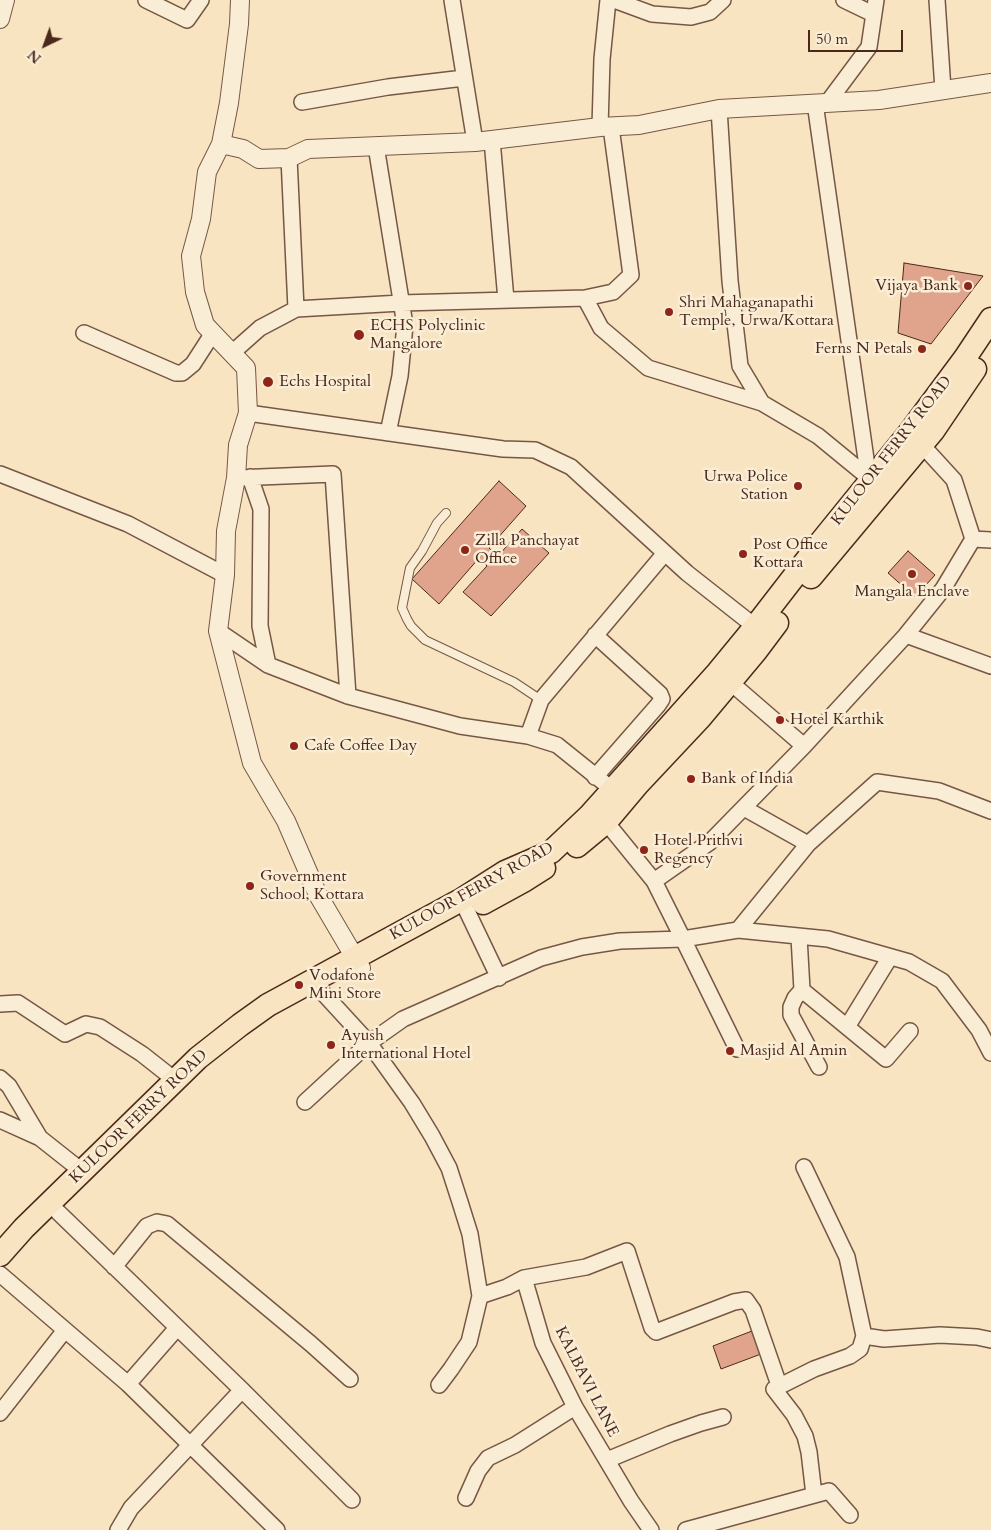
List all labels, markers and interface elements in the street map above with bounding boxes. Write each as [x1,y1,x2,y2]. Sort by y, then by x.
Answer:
north arrow [20,20,70,70]
scale bar [811,20,906,52]
text: 50 m [816,29,848,49]
text: N [24,45,46,68]
place label: Vijaya Bank [875,276,958,296]
marker: Vijaya Bank [962,280,974,292]
place label: Shri Mahaganapathi Temple, Urwa/Kottara [679,293,834,331]
marker: Shri Mahaganapathi Temple, Urwa/Kottara [663,306,675,318]
place label: ECHS Polyclinic Mangalore [370,316,485,354]
marker: ECHS Polyclinic Mangalore [352,328,366,342]
place label: Ferns N Petals [815,339,912,359]
marker: Ferns N Petals [916,343,928,355]
place label: Echs Hospital [279,372,371,392]
street label: KULOOR FERRY ROAD [828,372,956,530]
marker: Echs Hospital [261,375,275,389]
place label: Urwa Police Station [704,467,788,505]
marker: Urwa Police Station [792,480,804,492]
place label: Zilla Panchayat Office [475,531,579,569]
place label: Post Office Kottara [753,535,828,573]
marker: Zilla Panchayat Office [459,544,471,556]
marker: Post Office Kottara [737,548,749,560]
marker: Mangala Enclave [906,568,918,580]
place label: Mangala Enclave [855,582,969,602]
place label: Hotel Karthik [790,710,884,730]
marker: Hotel Karthik [774,714,786,726]
place label: Cafe Coffee Day [304,736,417,756]
marker: Cafe Coffee Day [288,740,300,752]
place label: Bank of India [701,769,793,789]
marker: Bank of India [685,773,697,785]
place label: Hotel Prithvi Regency [654,831,743,869]
street label: KULOOR FERRY ROAD [387,839,557,945]
marker: Hotel Prithvi Regency [638,844,650,856]
place label: Government School, Kottara [260,867,364,905]
marker: Government School, Kottara [244,880,256,892]
place label: Vodafone Mini Store [309,966,381,1004]
marker: Vodafone Mini Store [293,979,305,991]
place label: Ayush International Hotel [341,1026,471,1064]
marker: Ayush International Hotel [325,1039,337,1051]
place label: Masjid Al Amin [740,1041,847,1061]
marker: Masjid Al Amin [724,1045,736,1057]
street label: KULOOR FERRY ROAD [66,1046,212,1188]
street label: KALBAVI LANE [550,1324,622,1440]

